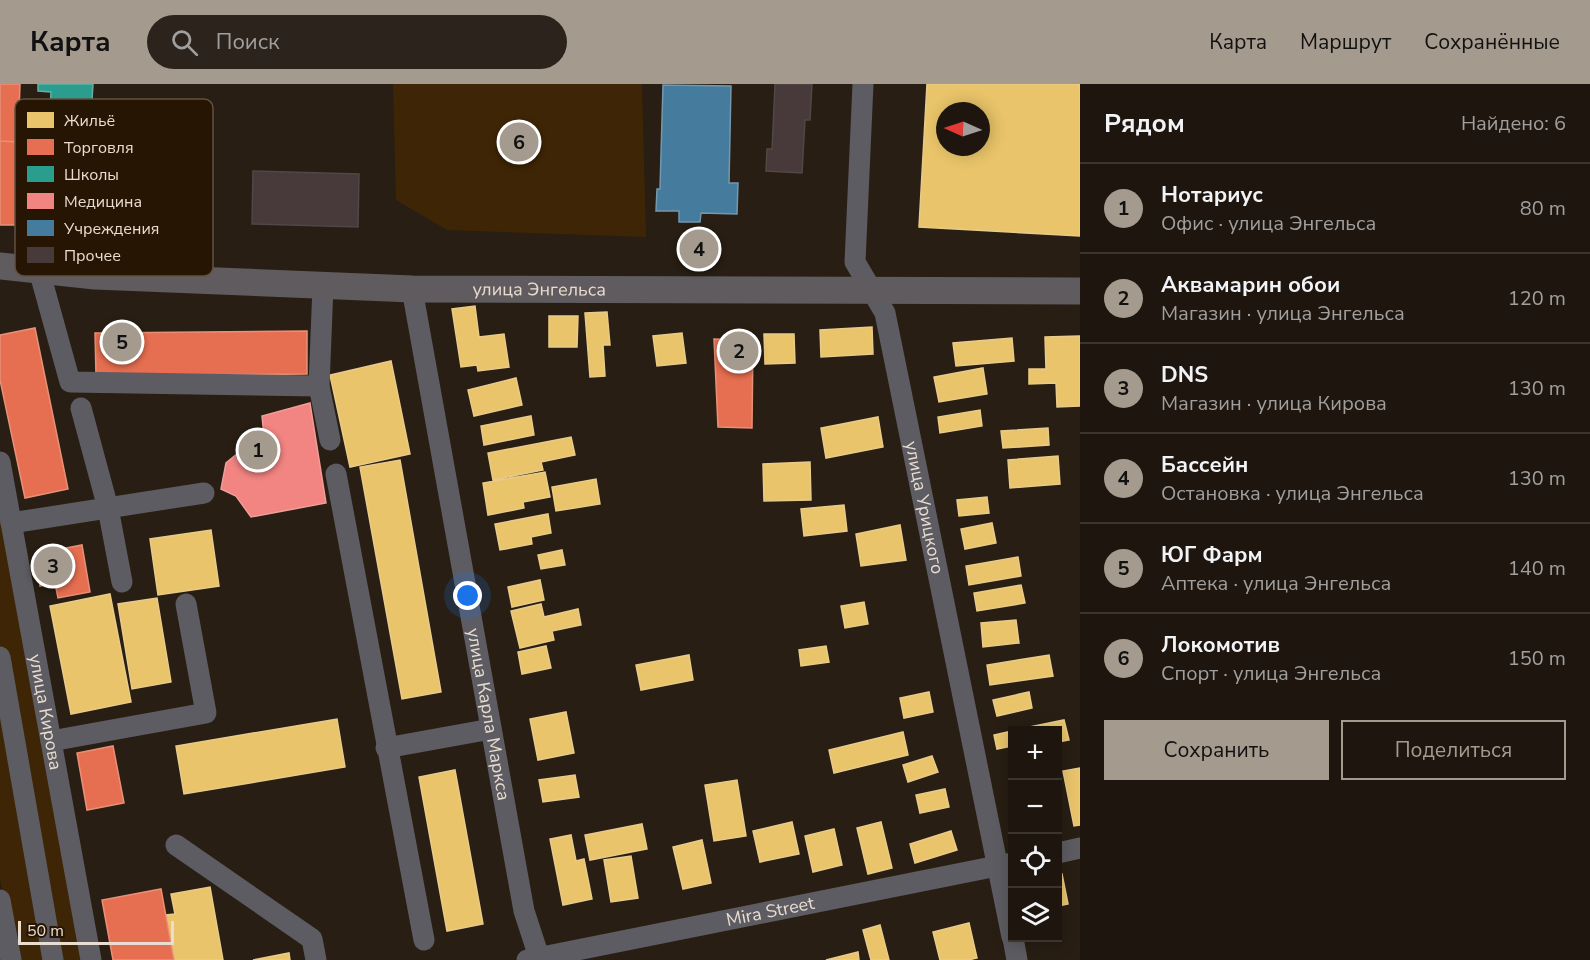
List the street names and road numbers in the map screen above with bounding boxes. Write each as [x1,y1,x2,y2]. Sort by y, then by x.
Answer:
street label: улица Энгельса [472,277,606,302]
street label: улица Урицкого [899,439,950,576]
street label: улица Карла Маркса [461,626,516,802]
street label: улица Кирова [23,652,68,772]
street label: Mira Street [724,891,817,932]

